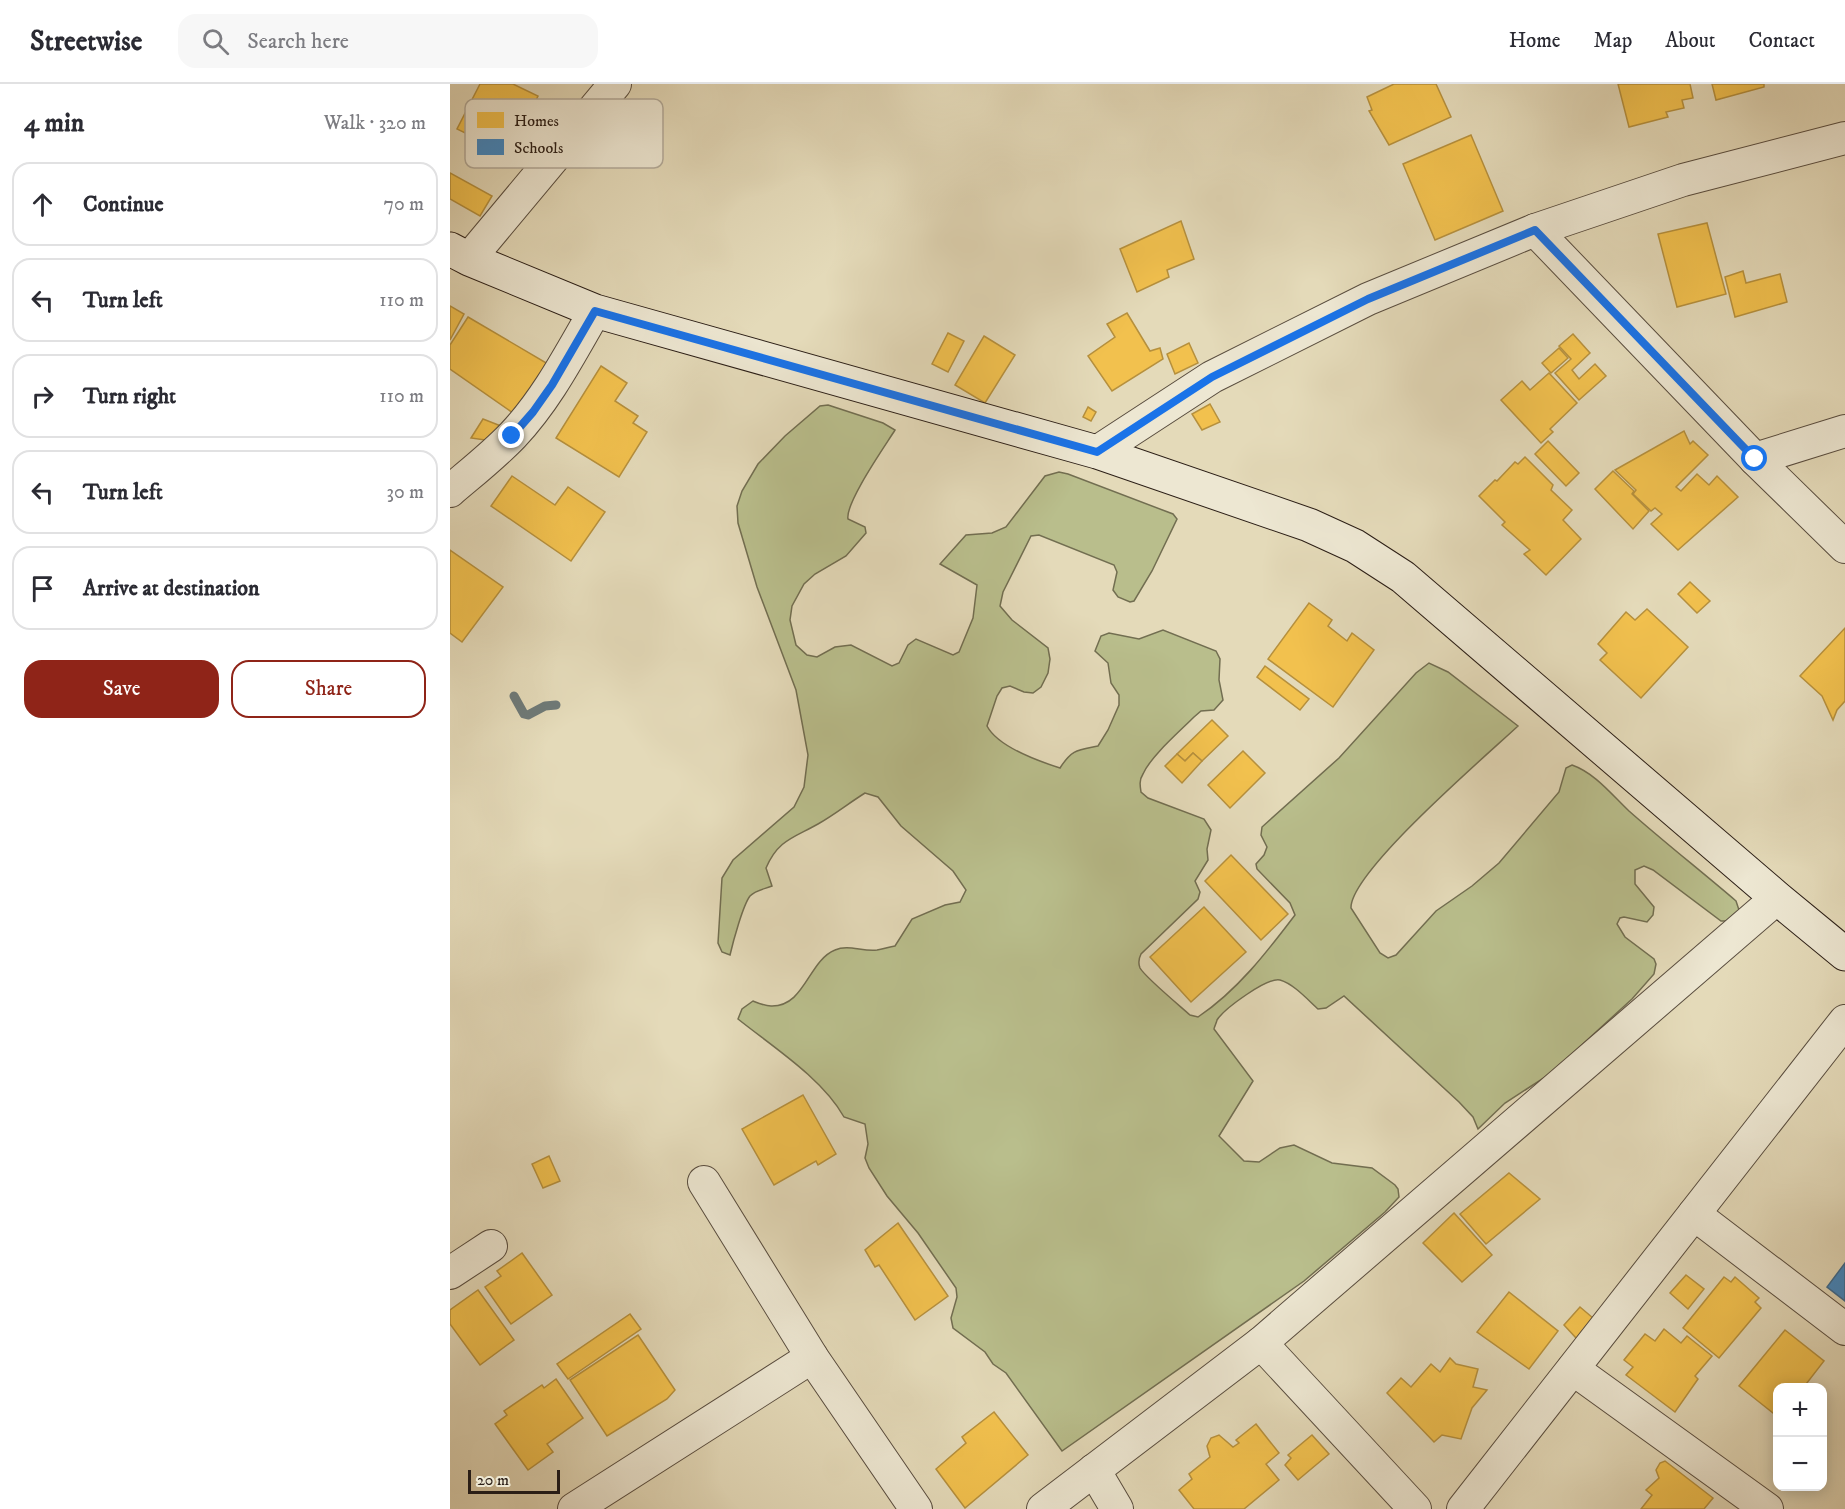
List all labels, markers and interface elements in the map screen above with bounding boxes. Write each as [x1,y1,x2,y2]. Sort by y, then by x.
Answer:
search box [178,14,598,68]
text: Streetwise [30,24,142,59]
icon: search [199,25,232,58]
text: Search here [247,28,349,55]
text: Home [1509,28,1561,54]
text: Map [1594,28,1632,54]
text: About [1665,28,1716,54]
text: Contact [1749,28,1815,54]
legend [465,99,663,168]
text: 4 min [24,107,84,140]
text: Walk · 320 m [324,111,426,136]
text: Homes [514,111,559,131]
text: Schools [514,138,563,158]
icon: ahead [26,188,59,221]
text: Continue [83,191,164,218]
text: 70 m [383,192,424,217]
icon: left [26,284,59,317]
text: Turn left [83,287,163,314]
text: 110 m [379,288,424,313]
icon: right [26,380,59,413]
text: Turn right [83,383,176,410]
text: 110 m [379,384,424,409]
route end [498,422,524,448]
route start [1741,445,1767,471]
icon: left [26,476,59,509]
text: Turn left [83,479,163,506]
text: 30 m [386,480,424,505]
icon: arrive [26,572,59,605]
text: Arrive at destination [83,575,260,602]
button: Save [24,660,219,718]
button: Share [231,660,426,718]
map controls [1773,1383,1827,1491]
button: + [1773,1383,1827,1437]
button: − [1773,1437,1827,1491]
scale bar [468,1467,560,1494]
text: 20 m [477,1470,509,1490]

